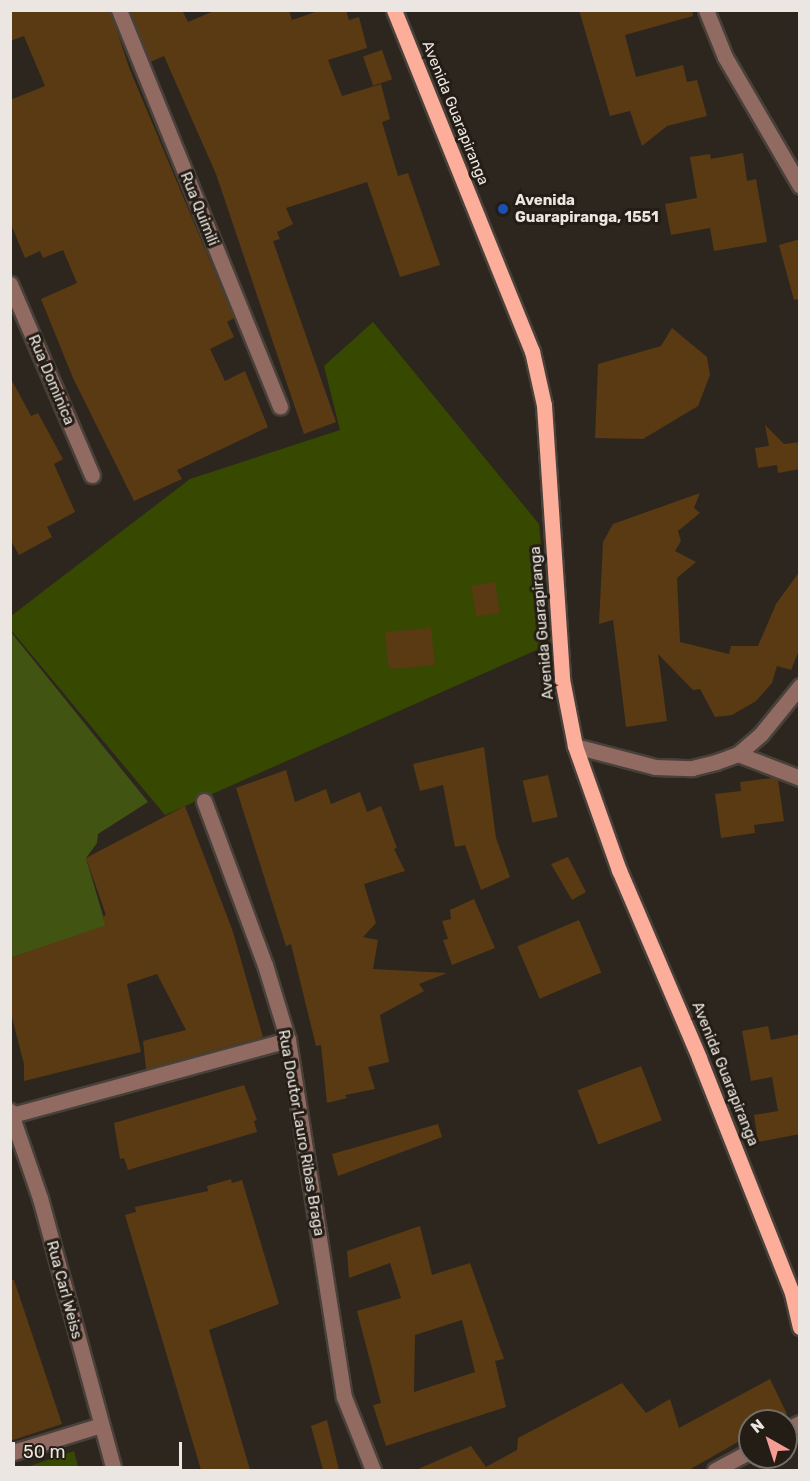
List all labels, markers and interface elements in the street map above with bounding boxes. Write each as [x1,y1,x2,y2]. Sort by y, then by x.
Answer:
street label: Avenida Guarapiranga [418,38,492,188]
street label: Rua Quimili [176,170,222,248]
place label: Avenida Guarapiranga, 1551 [515,191,659,226]
marker: Avenida Guarapiranga, 1551 [496,202,510,216]
street label: Rua Dominica [24,332,78,428]
street label: Avenida Guarapiranga [526,546,558,700]
street label: Avenida Guarapiranga [688,999,762,1149]
street label: Rua Doutor Lauro Ribas Braga [274,1028,328,1238]
street label: Rua Carl Weiss [42,1239,86,1341]
north arrow [738,1409,798,1469]
text: N [747,1415,768,1437]
scale bar [15,1430,184,1468]
text: 50 m [23,1441,66,1463]

